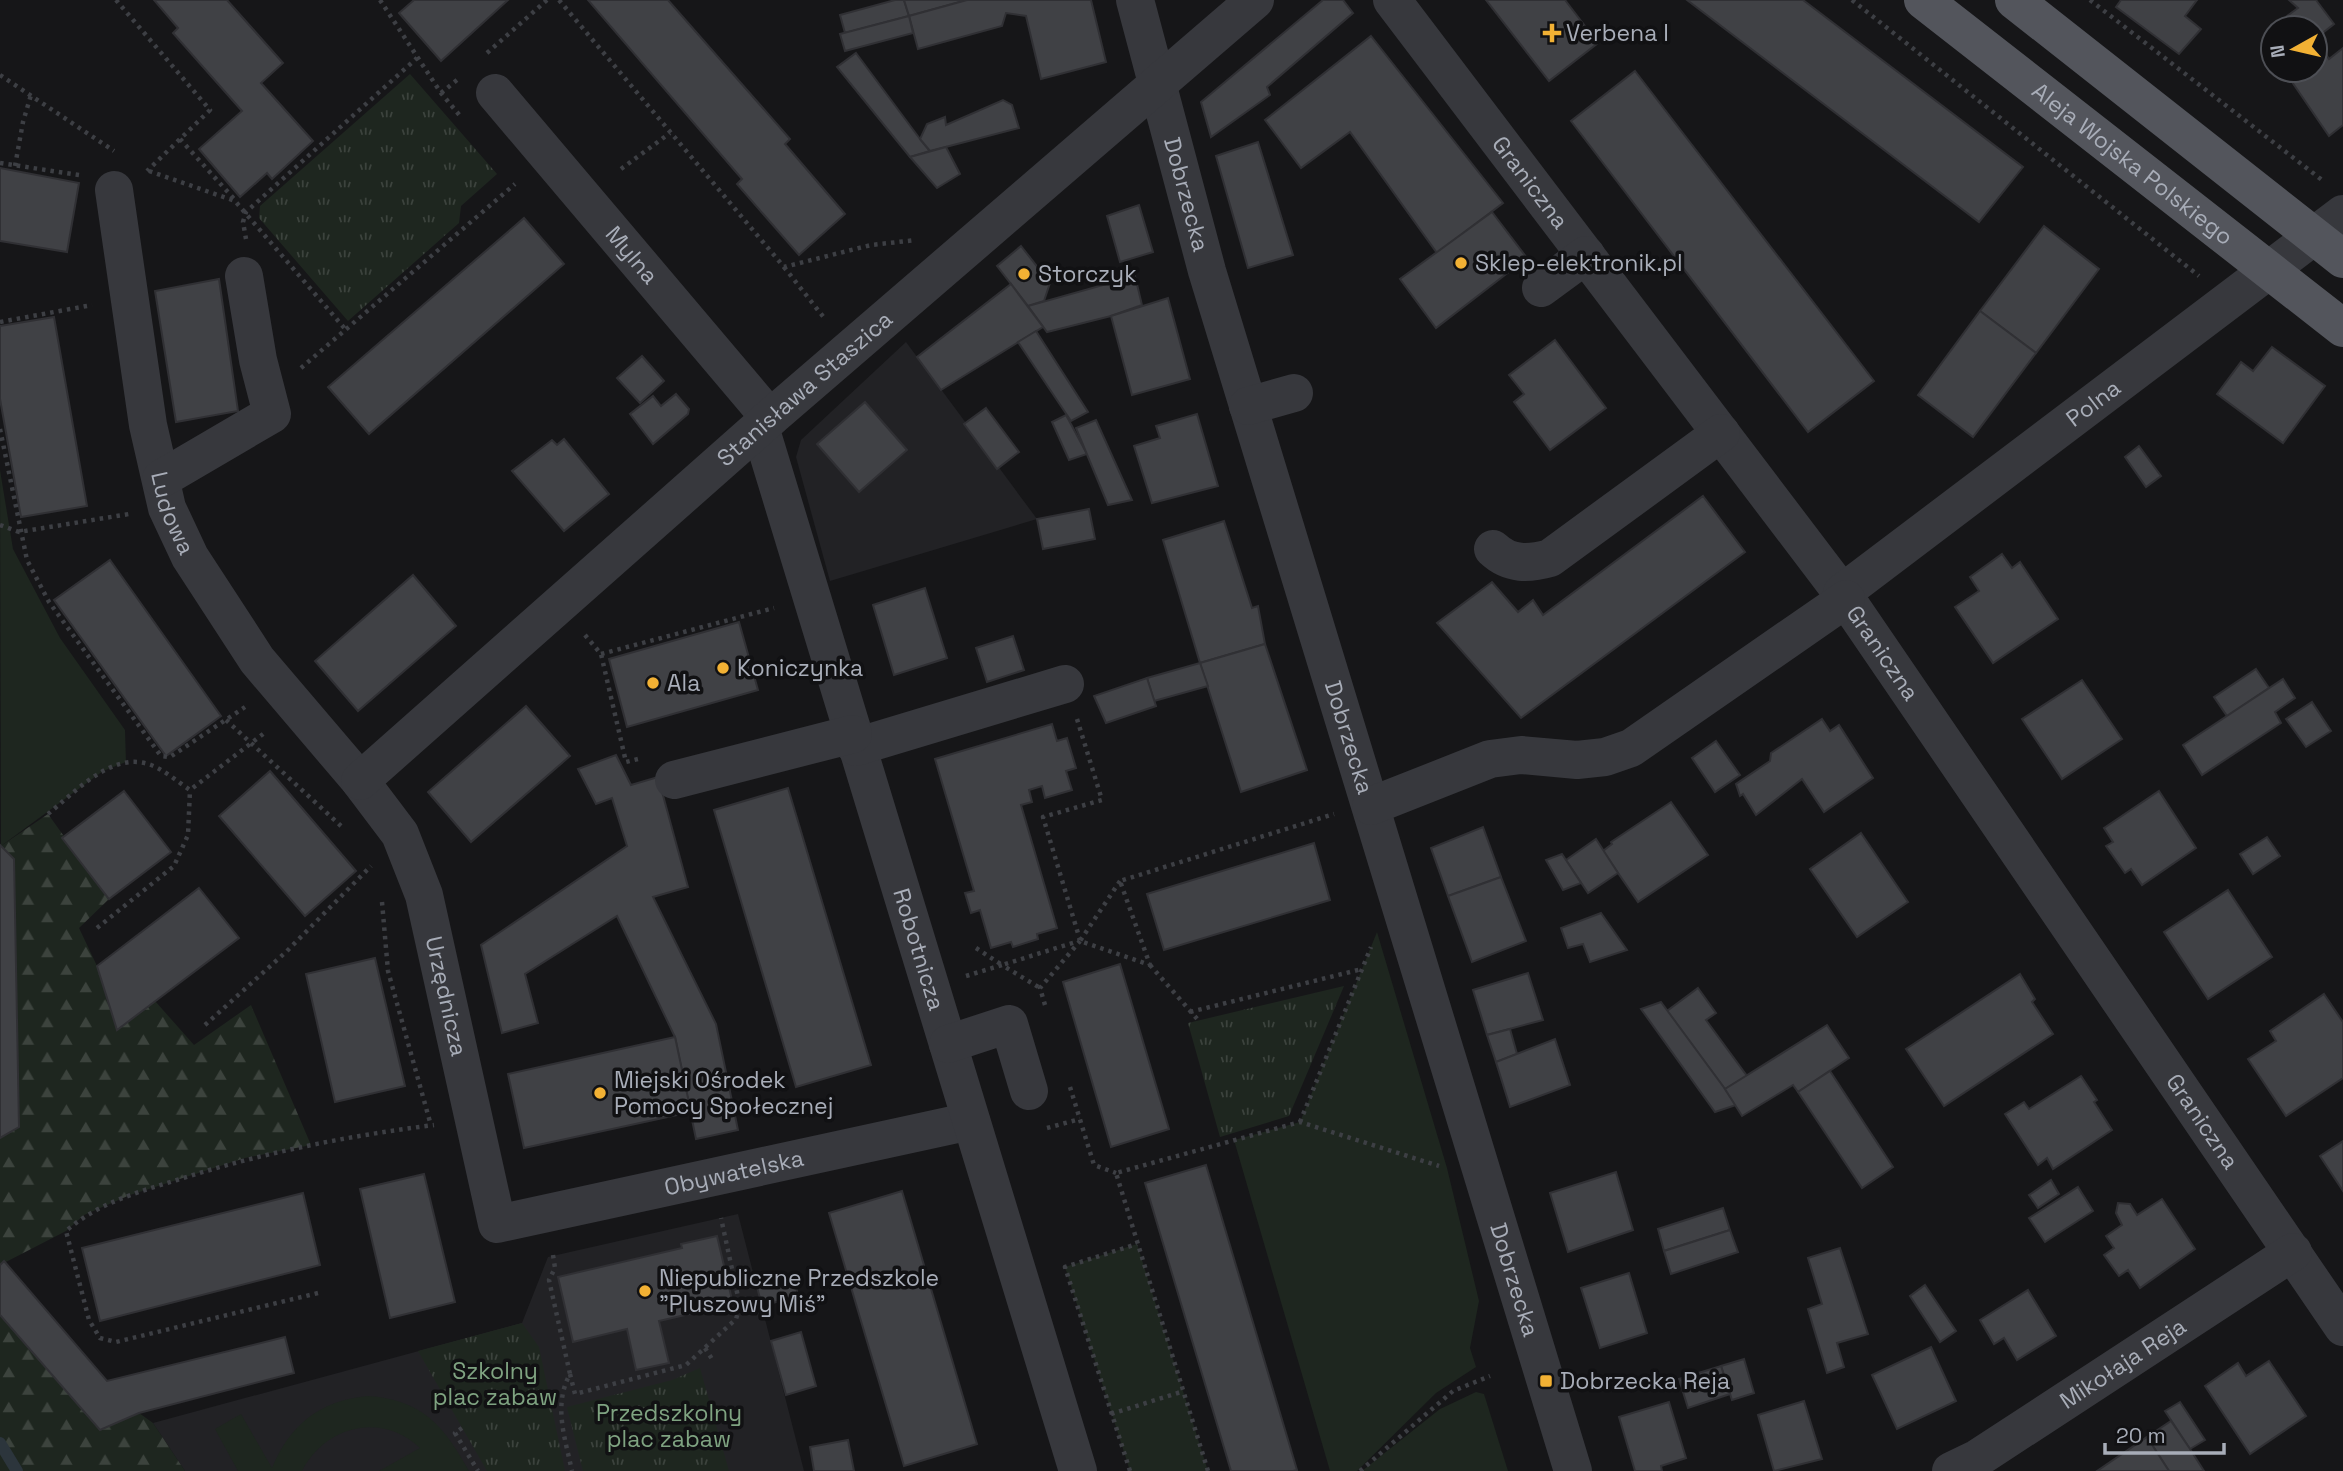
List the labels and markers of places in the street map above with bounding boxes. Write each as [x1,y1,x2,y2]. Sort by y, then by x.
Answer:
place label: Verbena I [1566,18,1669,48]
marker: Verbena I [1544,25,1560,41]
place label: Sklep-elektronik.pl [1475,248,1683,278]
marker: Sklep-elektronik.pl [1453,255,1469,271]
place label: Storczyk [1038,259,1137,289]
marker: Storczyk [1016,266,1032,282]
place label: Koniczynka [737,653,863,683]
marker: Koniczynka [715,660,731,676]
place label: Ala [667,668,700,698]
marker: Ala [645,675,661,691]
place label: Miejski Ośrodek Pomocy Społecznej [614,1065,833,1121]
marker: Miejski Ośrodek Pomocy Społecznej [592,1085,608,1101]
place label: Niepubliczne Przedszkole "Pluszowy Miś" [659,1263,939,1319]
marker: Niepubliczne Przedszkole "Pluszowy Miś" [637,1283,653,1299]
place label: Dobrzecka Reja [1560,1366,1730,1396]
marker: Dobrzecka Reja [1538,1373,1554,1389]

